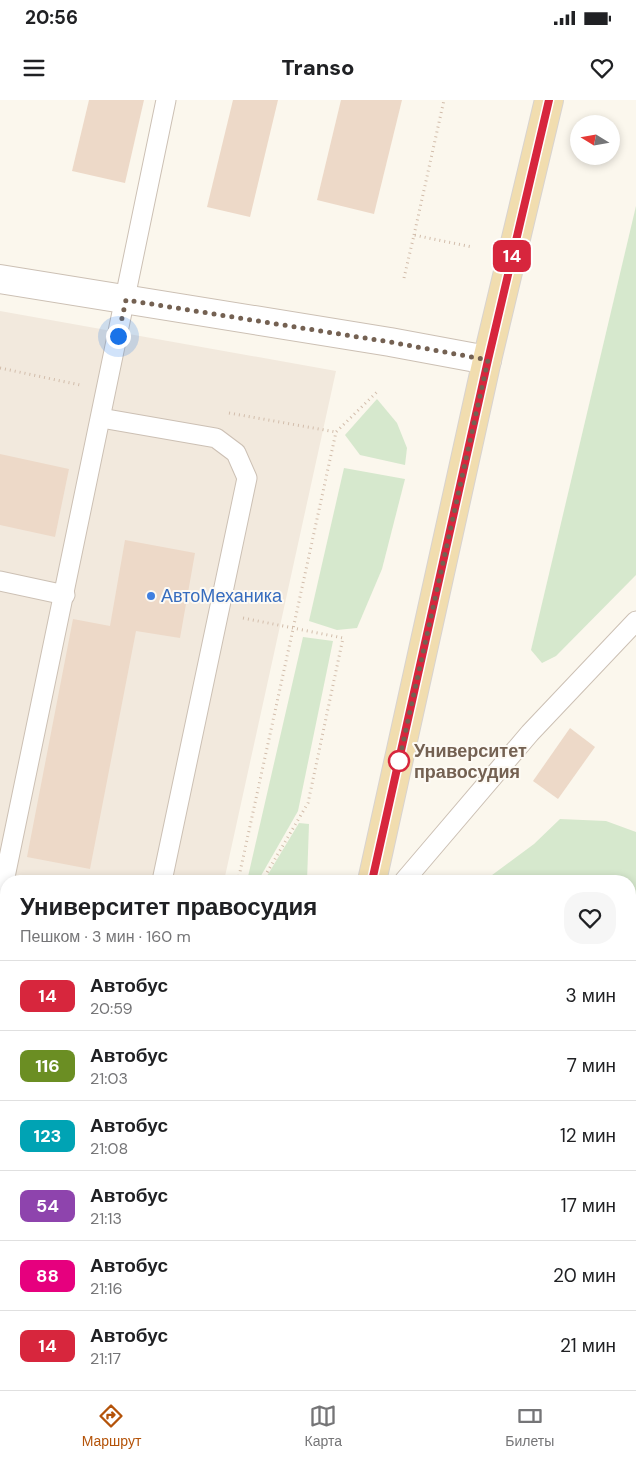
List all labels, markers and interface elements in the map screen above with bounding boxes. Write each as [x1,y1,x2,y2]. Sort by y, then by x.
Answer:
text: 20:56 [25,5,78,30]
text: Transo [281,53,355,82]
icon: menu [20,54,48,82]
icon: heart [588,54,616,82]
north arrow [570,115,620,165]
map controls [570,115,620,165]
line badge: 14 [490,240,534,272]
text: 14 [503,244,521,268]
your location [106,324,131,349]
place label: АвтоМеханика [161,584,283,608]
marker: АвтоМеханика [145,590,157,602]
place label: Университет правосудия [414,739,527,784]
marker: Университет правосудия [388,750,410,772]
text: Университет правосудия [20,891,317,922]
button: heart [564,892,616,944]
text: Пешком · 3 мин · 160 m [20,926,191,947]
text: Автобус [90,973,168,998]
text: 3 мин [566,983,616,1008]
text: 14 [38,984,57,1008]
text: 20:59 [90,998,133,1019]
text: Автобус [90,1043,168,1068]
text: 7 мин [567,1053,616,1078]
text: 116 [35,1054,60,1078]
text: 21:03 [90,1068,128,1089]
text: Автобус [90,1113,168,1138]
text: 12 мин [560,1123,616,1148]
text: 123 [34,1124,61,1148]
text: 21:08 [90,1138,128,1159]
text: Автобус [90,1183,168,1208]
text: 17 мин [561,1193,616,1218]
text: 54 [36,1194,59,1218]
text: 21:13 [90,1208,122,1229]
text: Автобус [90,1253,168,1278]
text: 20 мин [553,1263,616,1288]
text: 88 [36,1264,59,1288]
text: 21:16 [90,1278,122,1299]
text: Автобус [90,1323,168,1348]
text: 21 мин [560,1333,616,1358]
text: 14 [38,1334,57,1358]
text: 21:17 [90,1348,121,1369]
tab: Маршрут [82,1402,141,1450]
tab: Карта [305,1402,342,1450]
tab: Билеты [505,1402,554,1450]

